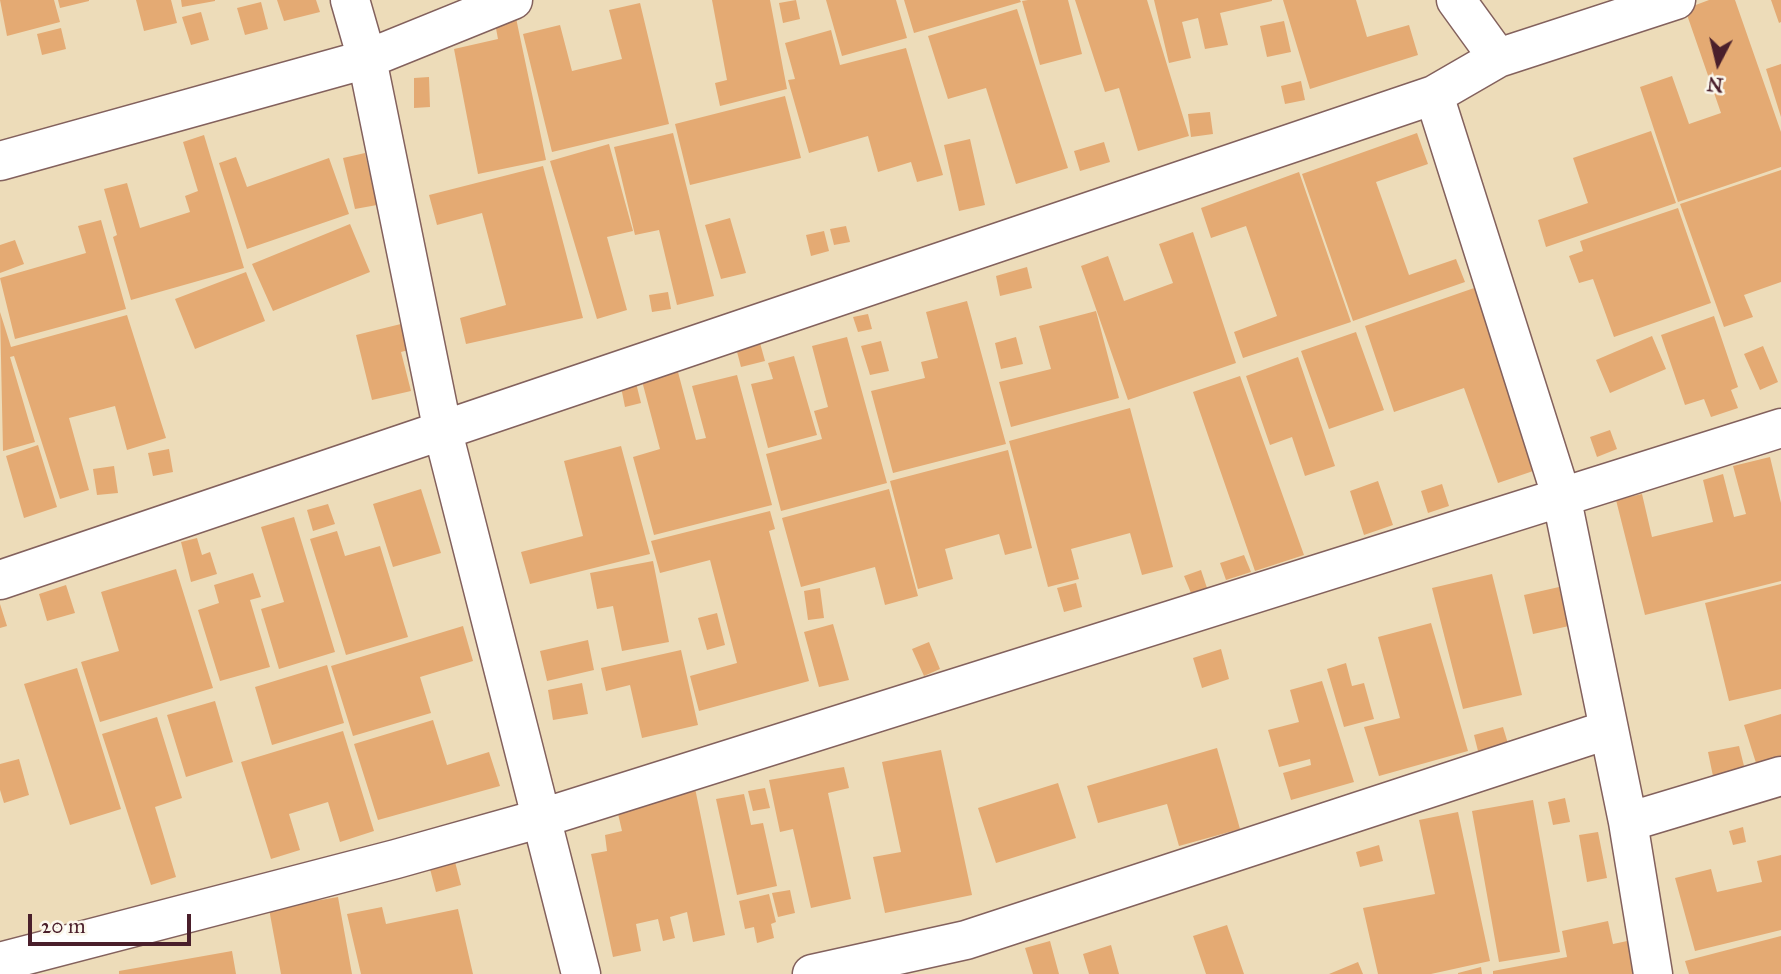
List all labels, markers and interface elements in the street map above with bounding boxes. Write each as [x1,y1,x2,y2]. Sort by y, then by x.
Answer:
north arrow [1683,28,1753,98]
text: N [1706,72,1725,97]
scale bar [32,900,194,944]
text: 20 m [41,913,86,939]

